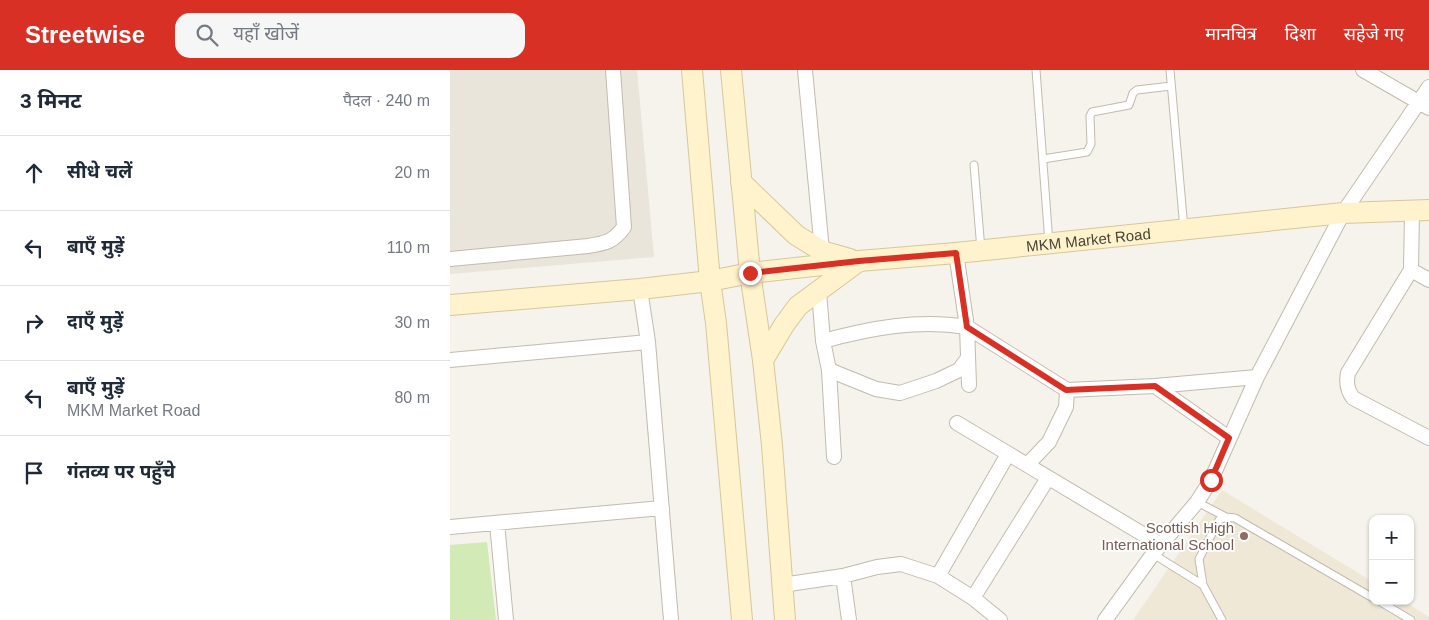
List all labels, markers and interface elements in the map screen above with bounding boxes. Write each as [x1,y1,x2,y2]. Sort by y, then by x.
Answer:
search box [175,13,525,58]
text: Streetwise [25,21,145,48]
icon: search [193,21,221,49]
text: यहाँ खोजें [233,23,299,44]
text: मानचित्र [1205,24,1257,44]
text: दिशा [1285,24,1316,44]
text: सहेजे गए [1344,24,1404,44]
text: 3 मिनट [20,89,82,112]
text: पैदल · 240 m [343,92,430,109]
icon: ahead [20,159,48,187]
text: सीधे चलें [67,161,132,182]
text: 20 m [394,164,430,181]
street label: MKM Market Road [1025,224,1151,254]
icon: left [20,234,48,262]
text: बाएँ मुड़ें [67,236,124,257]
text: 110 m [387,239,430,256]
route end [739,262,762,285]
icon: right [20,309,48,337]
text: दाएँ मुड़ें [67,311,123,332]
text: 30 m [394,314,430,331]
text: बाएँ मुड़ें [67,377,124,398]
icon: left [20,384,48,412]
text: 80 m [394,389,430,406]
text: MKM Market Road [67,402,200,419]
icon: arrive [20,459,48,487]
text: गंतव्य पर पहुँचे [67,461,175,482]
route start [1200,469,1223,492]
map controls [1369,515,1414,605]
button: + [1369,515,1414,560]
place label: Scottish High International School [1101,519,1234,553]
marker: Scottish High International School [1238,530,1250,542]
button: − [1369,560,1414,605]

